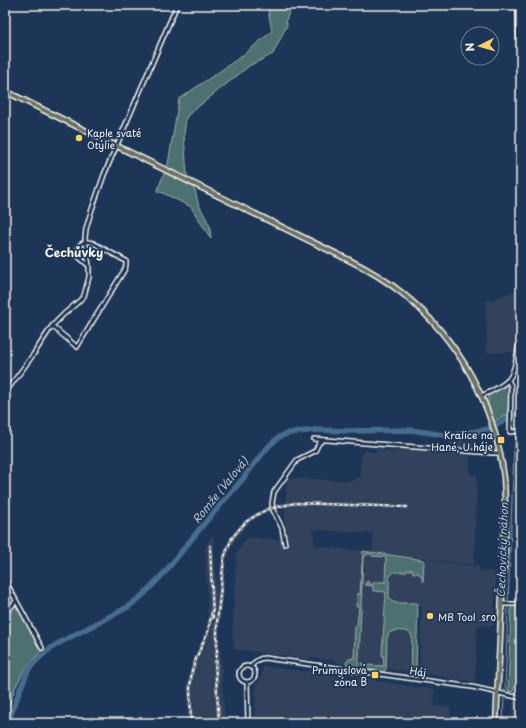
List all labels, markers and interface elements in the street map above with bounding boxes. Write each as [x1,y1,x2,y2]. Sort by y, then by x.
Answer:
north arrow [460,26,500,66]
text: N [461,42,478,52]
place label: Kaple svaté Otýlie [87,125,141,153]
marker: Kaple svaté Otýlie [74,133,84,143]
district label: Čechůvky [45,243,103,261]
place label: Kralice na Hané, U háje [431,427,494,454]
marker: Kralice na Hané, U háje [496,435,506,445]
water label: Romže (Valová) [188,453,253,527]
water label: Čechovický náhon [492,502,512,598]
place label: MB Tool .sro [438,609,496,624]
marker: MB Tool .sro [425,611,435,621]
place label: Průmyslová zóna B [312,662,368,689]
street label: Háj [409,662,427,680]
marker: Průmyslová zóna B [370,670,380,680]

